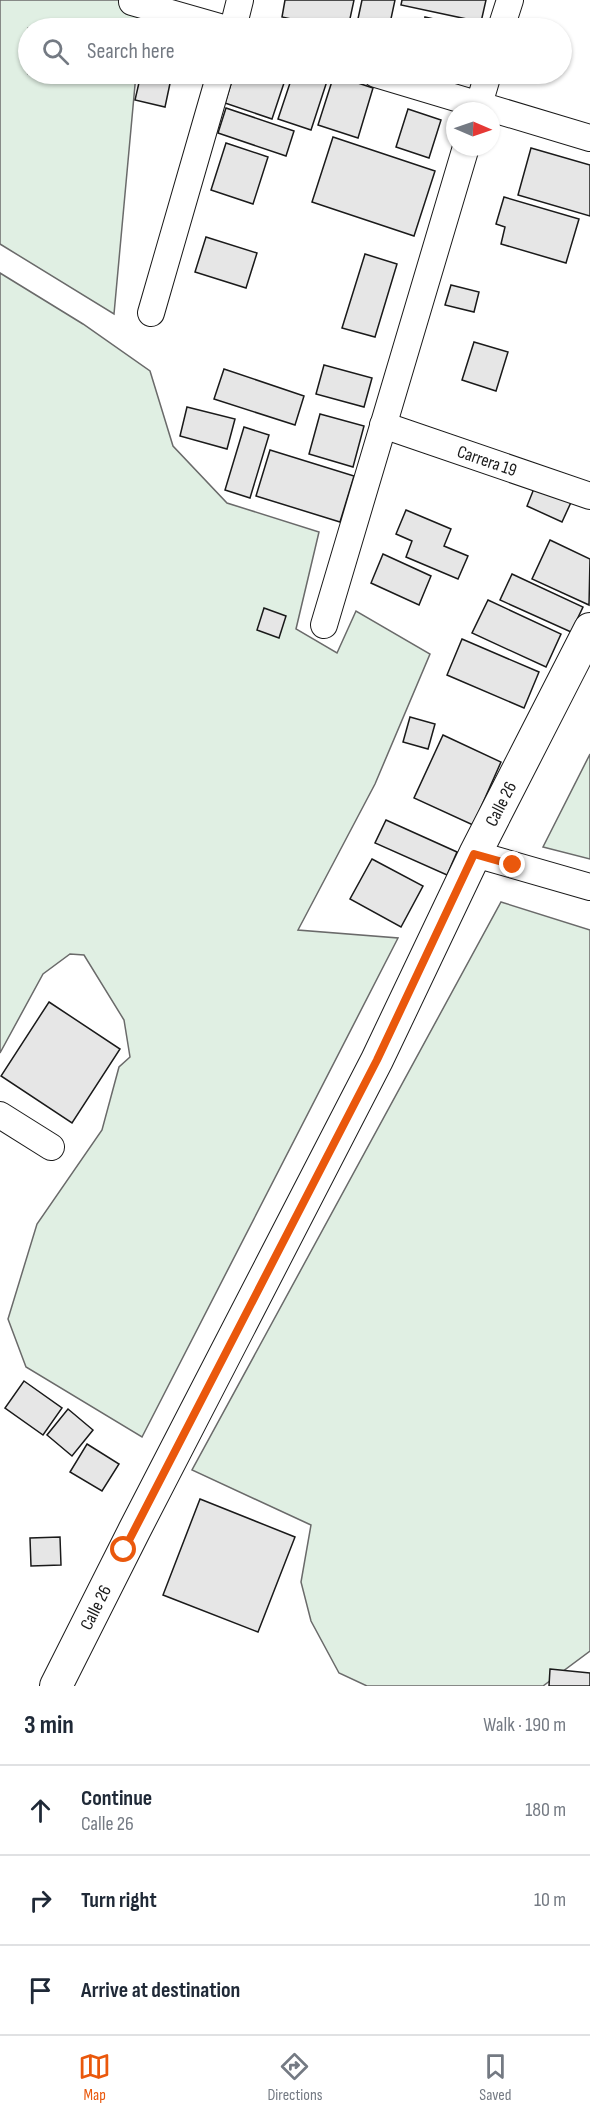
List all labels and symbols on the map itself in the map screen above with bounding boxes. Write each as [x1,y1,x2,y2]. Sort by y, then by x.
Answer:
north arrow [446,102,500,156]
street label: Carrera 19 [454,441,519,481]
street label: Calle 26 [481,778,521,830]
route end [499,851,525,877]
route start [110,1536,136,1562]
street label: Calle 26 [76,1582,116,1634]

